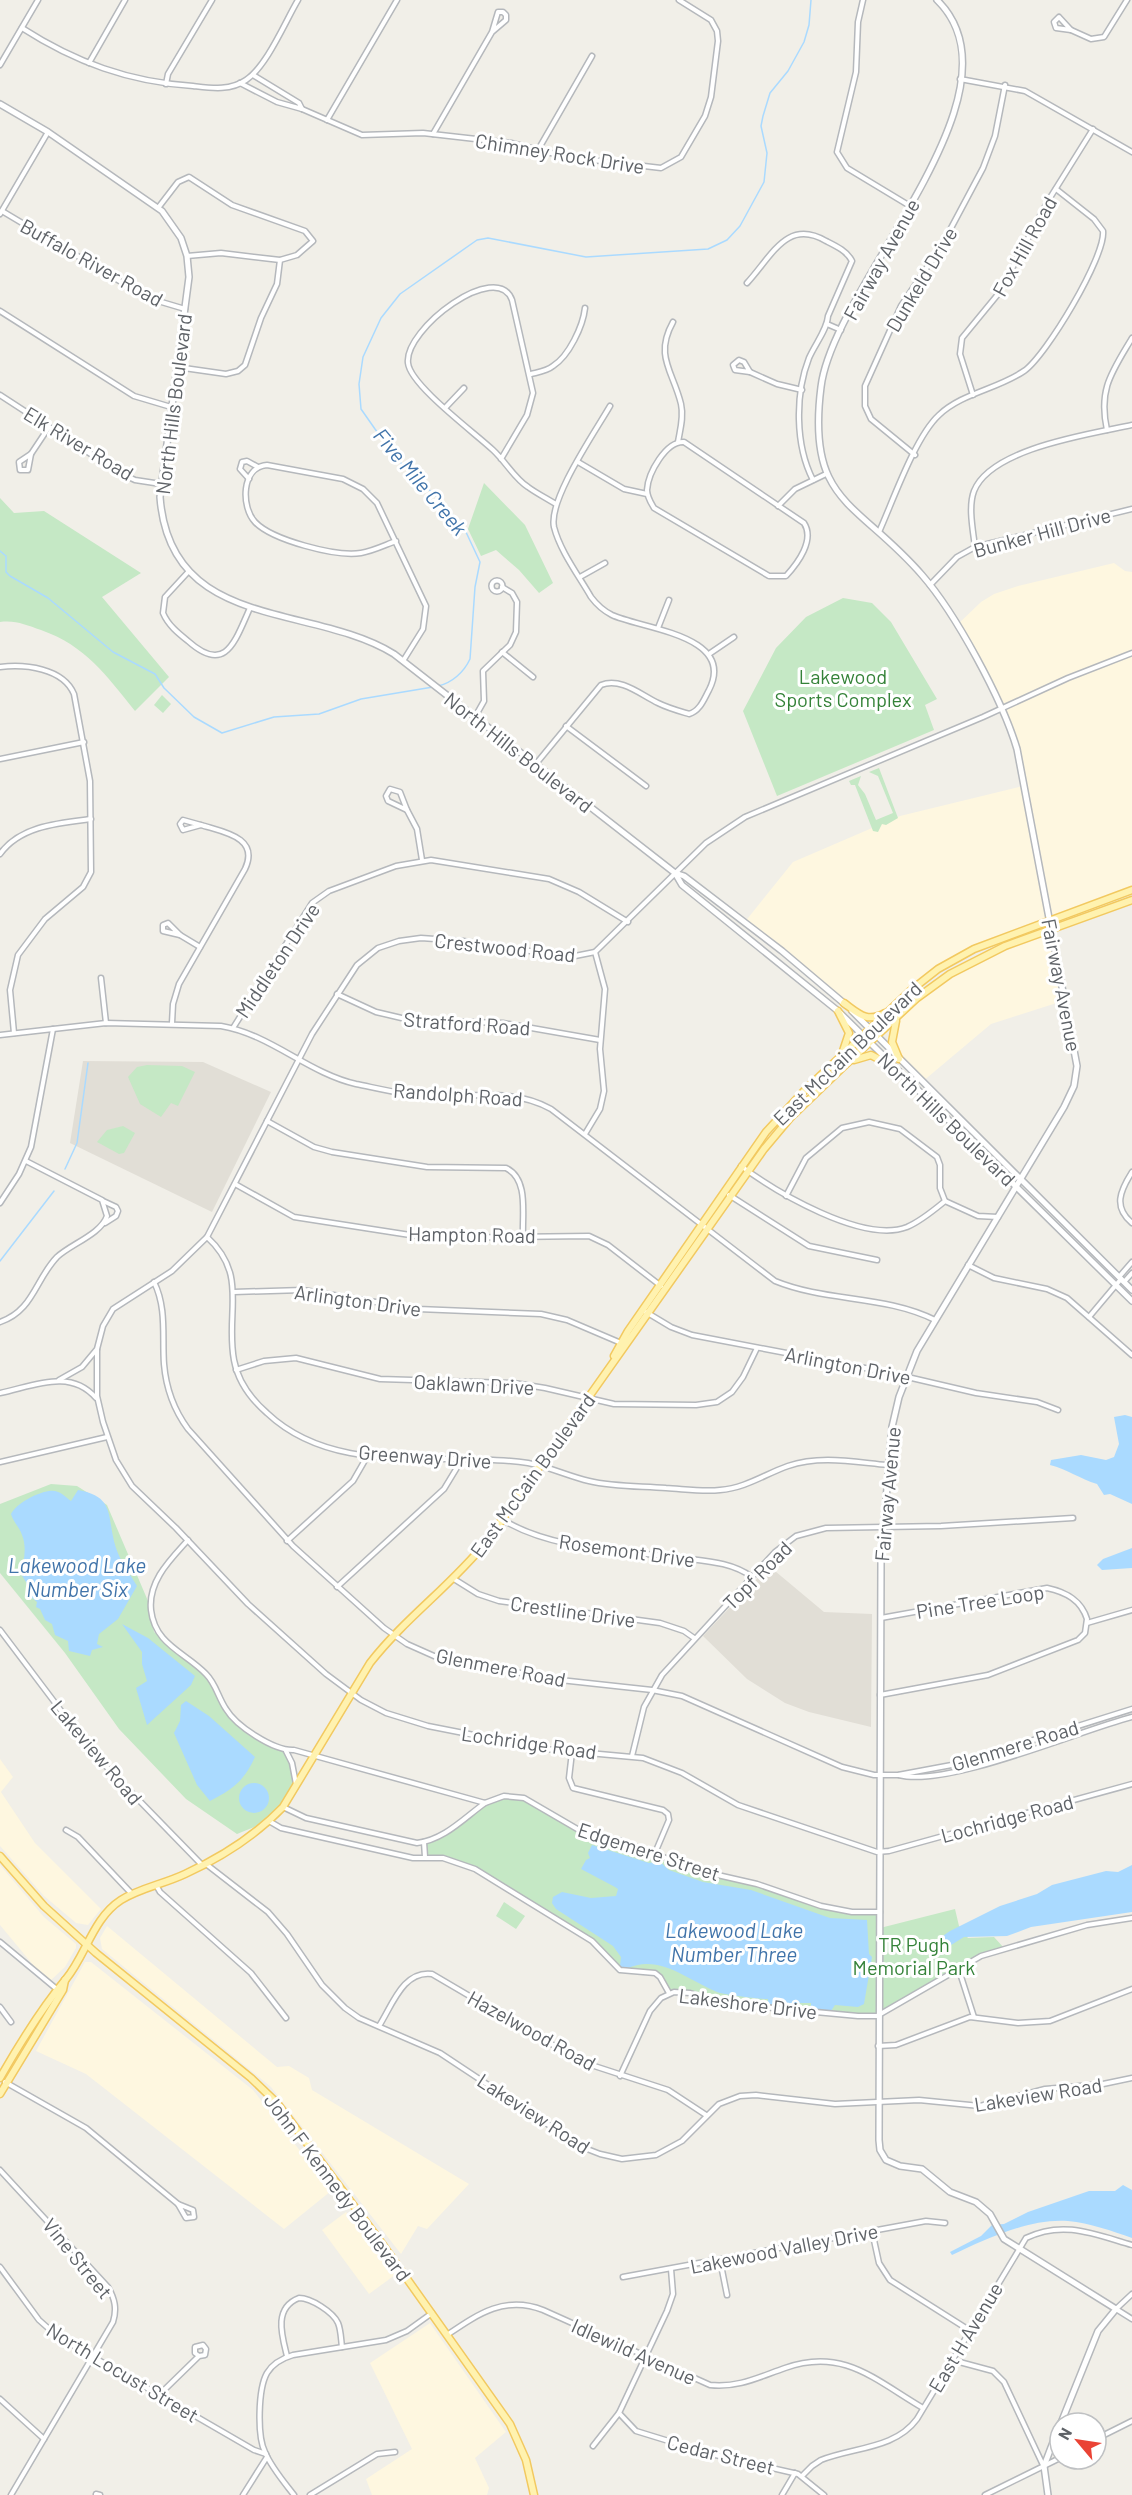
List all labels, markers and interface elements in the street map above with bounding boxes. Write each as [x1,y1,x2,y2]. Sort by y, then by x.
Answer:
street label: Chimney Rock Drive [474,128,646,178]
street label: Fox Hill Road [987,192,1061,300]
street label: Fairway Avenue [838,194,924,324]
street label: Buffalo River Road [17,213,167,311]
street label: Dunkeld Drive [880,222,962,336]
street label: North Hills Boulevard [150,312,196,496]
street label: Elk River Road [20,401,138,485]
water label: Five Mile Creek [369,422,474,540]
street label: Bunker Hill Drive [971,502,1113,562]
park label: Lakewood Sports Complex [774,664,912,711]
street label: North Hills Boulevard [440,687,598,817]
street label: Middleton Drive [230,898,324,1022]
street label: Fairway Avenue [1037,916,1087,1054]
street label: Crestwood Road [433,928,577,966]
street label: East McCain Boulevard [768,976,926,1130]
street label: Stratford Road [403,1007,531,1039]
street label: North Hills Boulevard [873,1047,1021,1191]
street label: Randolph Road [393,1078,523,1110]
street label: Hampton Road [408,1221,536,1247]
street label: Arlington Drive [293,1279,423,1321]
street label: Arlington Drive [783,1341,913,1389]
street label: Oaklawn Drive [413,1369,535,1399]
street label: East McCain Boulevard [464,1388,600,1562]
street label: Fairway Avenue [869,1426,905,1562]
street label: Greenway Drive [358,1439,492,1473]
street label: Rosemont Drive [557,1529,697,1571]
street label: Topf Road [718,1536,796,1614]
water label: Lakewood Lake Number Six [8,1552,146,1601]
street label: Pine Tree Loop [914,1579,1046,1623]
street label: Crestline Drive [509,1590,637,1632]
street label: Glenmere Road [434,1643,568,1691]
street label: Lakeview Road [46,1695,148,1809]
street label: Glenmere Road [949,1714,1081,1776]
street label: Lochridge Road [460,1721,598,1763]
street label: Lochridge Road [938,1789,1076,1847]
street label: Edgemere Street [575,1817,723,1885]
water label: Lakewood Lake Number Three [665,1917,803,1966]
park label: TR Pugh Memorial Park [853,1932,975,1979]
street label: Lakeshore Drive [677,1983,819,2023]
street label: Hazelwood Road [464,1985,600,2075]
street label: Lakeview Road [473,2068,595,2158]
street label: Lakeview Road [972,2072,1104,2116]
street label: John F Kennedy Boulevard [260,2088,416,2286]
street label: Vine Street [38,2213,118,2303]
street label: Lakewood Valley Drive [688,2218,880,2278]
street label: East H Avenue [923,2278,1007,2396]
street label: Idlewild Avenue [568,2313,700,2389]
street label: North Locust Street [43,2317,203,2427]
north arrow [1048,2411,1108,2471]
text: N [1054,2424,1075,2443]
street label: Cedar Street [665,2429,777,2479]

